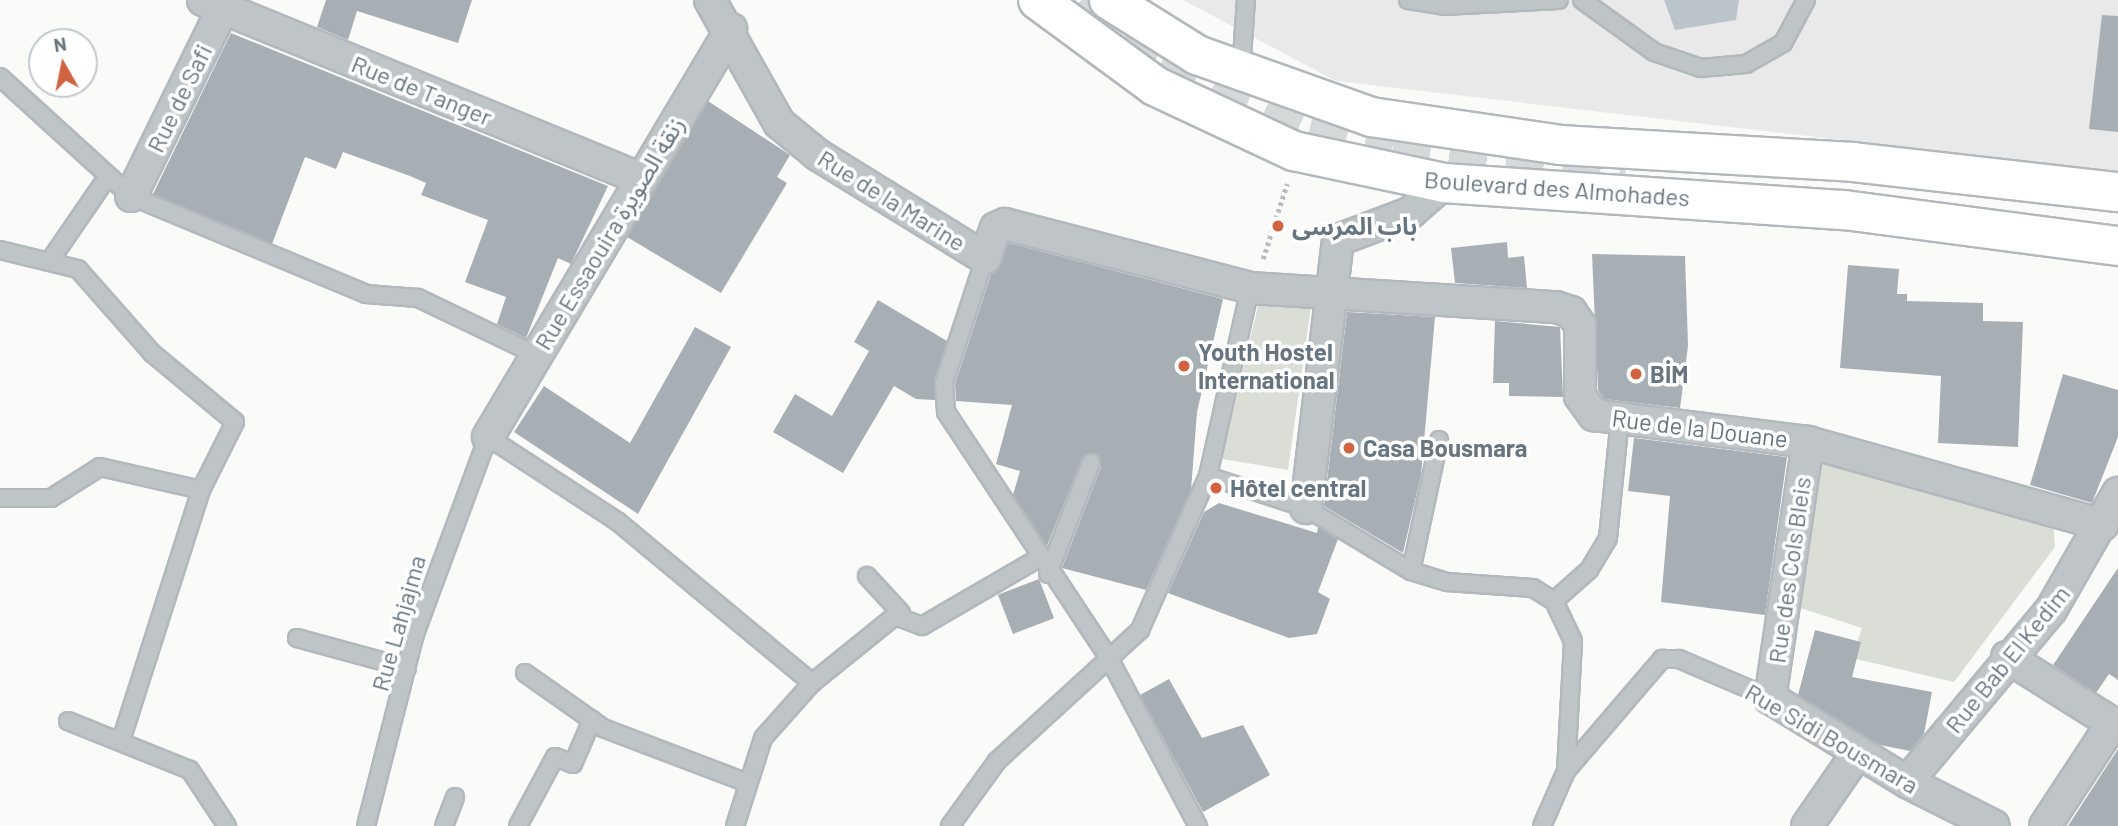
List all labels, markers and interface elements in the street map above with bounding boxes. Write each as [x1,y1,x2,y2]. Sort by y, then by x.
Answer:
north arrow [28,28,98,98]
text: N [52,31,68,56]
street label: Rue de Safi [140,39,218,157]
street label: Rue de Tanger [348,49,496,131]
street label: Rue Essaouira زنقة الصويرة [528,111,690,355]
street label: Rue de la Marine [813,143,971,257]
street label: Boulevard des Almohades [1423,164,1691,212]
place label: باب المرسى [1292,212,1417,240]
marker: باب المرسى [1270,218,1286,234]
place label: Youth Hostel International [1198,338,1334,394]
marker: Youth Hostel International [1176,358,1192,374]
place label: BİM [1650,360,1688,388]
marker: BİM [1628,366,1644,382]
street label: Rue de la Douane [1610,403,1790,453]
place label: Casa Bousmara [1363,434,1528,462]
marker: Casa Bousmara [1341,440,1357,456]
place label: Hôtel central [1230,474,1366,502]
street label: Rue des Cols Bleis [1762,475,1816,665]
marker: Hôtel central [1208,480,1224,496]
street label: Rue Lahjajma [365,552,431,694]
street label: Rue Bab El Kedim [1939,580,2075,738]
street label: Rue Sidi Bousmara [1740,677,1924,799]

